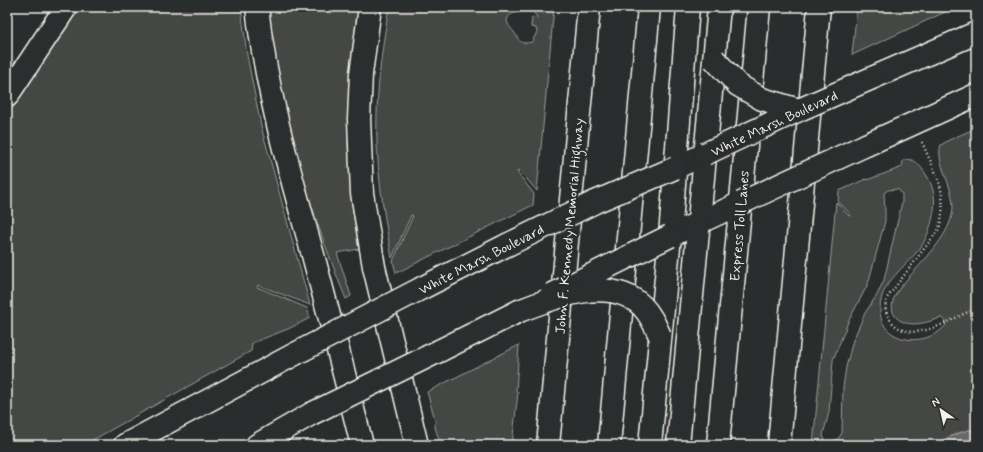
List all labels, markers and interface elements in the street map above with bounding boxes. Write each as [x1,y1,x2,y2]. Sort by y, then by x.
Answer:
street label: White Marsh Boulevard [708,87,841,161]
street label: John F. Kennedy Memorial Highway [552,117,590,335]
street label: Express Toll Lanes [726,170,754,282]
street label: White Marsh Boulevard [416,221,547,299]
north arrow [921,390,961,430]
text: N [929,395,943,410]

